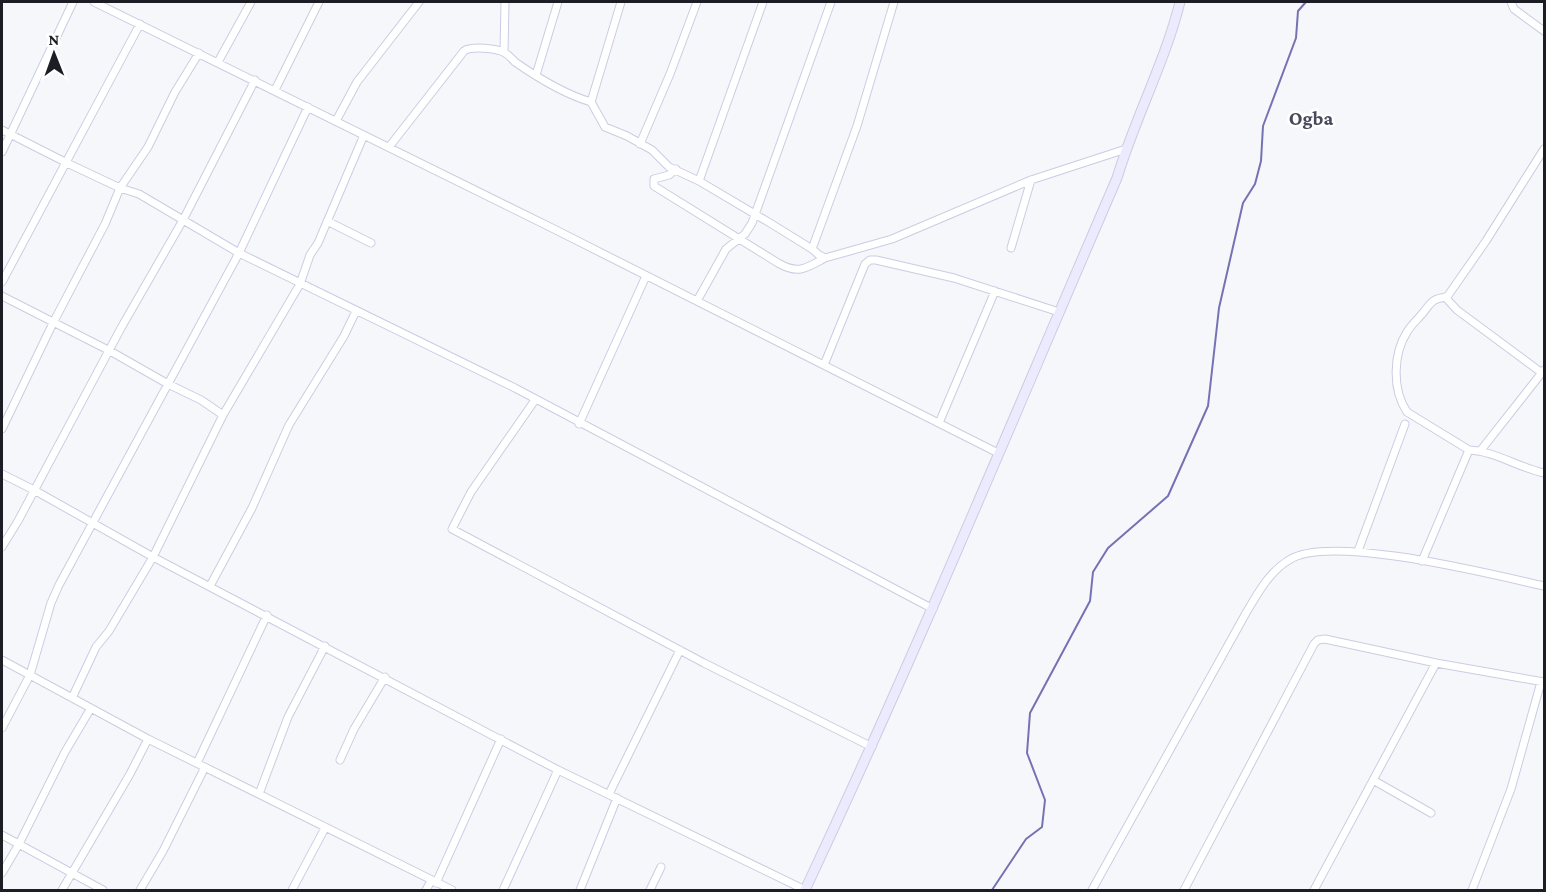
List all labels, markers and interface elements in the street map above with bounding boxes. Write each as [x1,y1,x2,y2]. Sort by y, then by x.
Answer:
north arrow [24,24,84,84]
text: N [48,31,59,48]
district label: Ogba [1289,107,1333,129]

